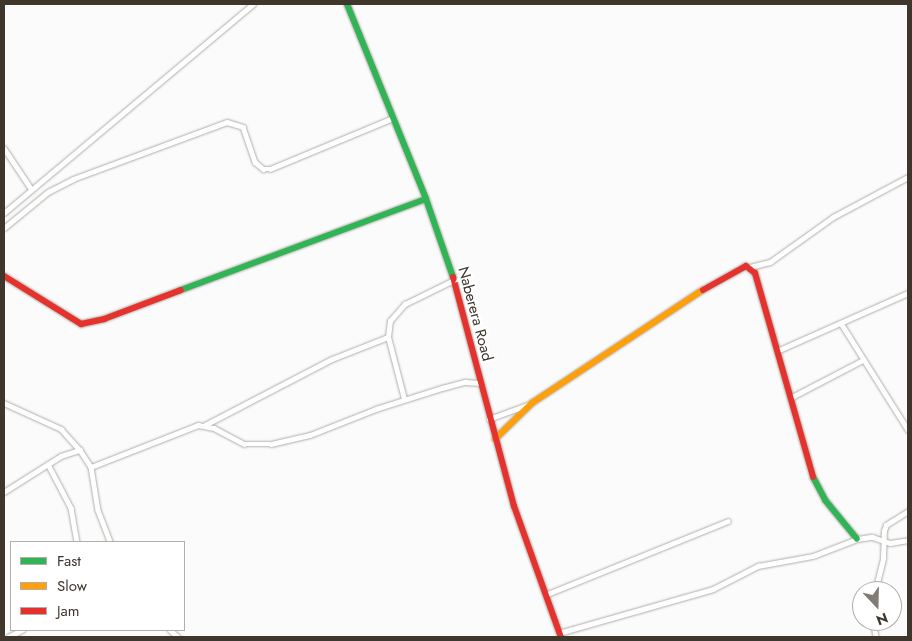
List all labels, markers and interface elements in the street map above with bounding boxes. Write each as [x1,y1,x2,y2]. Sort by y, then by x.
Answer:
street label: Naberera Road [454,265,496,363]
legend [10,541,185,631]
text: Fast [57,550,81,572]
text: Slow [57,575,87,597]
north arrow [852,581,902,631]
text: Jam [57,600,80,622]
text: N [873,608,891,630]

